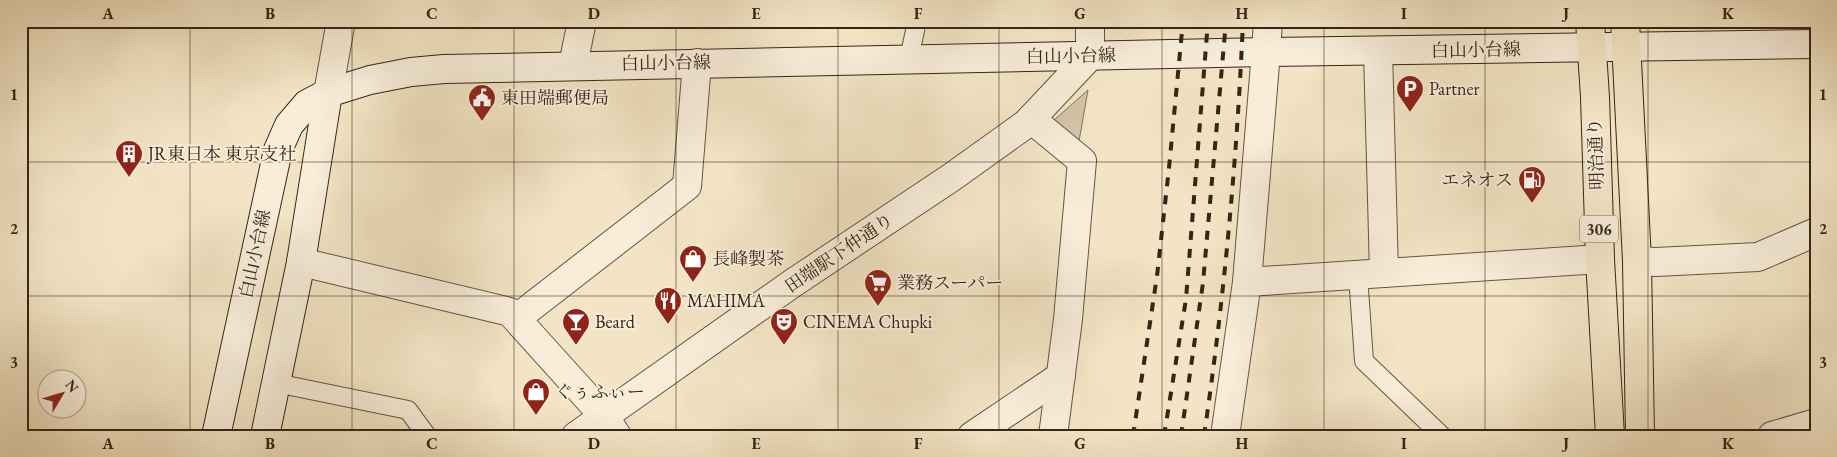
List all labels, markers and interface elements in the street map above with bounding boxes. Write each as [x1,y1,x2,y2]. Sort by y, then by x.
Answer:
text: A [101,3,114,24]
text: B [265,3,275,24]
text: C [426,3,438,24]
text: D [588,3,600,24]
text: E [751,3,761,24]
text: F [914,3,923,24]
text: G [1074,3,1086,24]
text: H [1236,3,1249,24]
text: I [1401,3,1407,24]
text: J [1561,3,1569,24]
text: K [1722,3,1735,24]
street label: 白山小台線 [1431,37,1521,62]
street label: 白山小台線 [1026,43,1116,68]
street label: 白山小台線 [621,50,711,75]
parking icon: Partner [1395,74,1425,113]
place label: Partner [1429,77,1479,100]
public building icon: 東田端郵便局 [467,83,497,122]
text: 1 [10,84,18,105]
text: 1 [1819,84,1827,105]
place label: 東田端郵便局 [501,86,609,109]
street label: 明治通り [1583,118,1608,190]
building icon: JR東日本 東京支社 [114,139,144,178]
place label: JR東日本 東京支社 [146,142,297,165]
fuel station icon: エネオス [1517,165,1547,204]
place label: エネオス [1441,168,1513,191]
street label: 白山小台線 [234,207,275,300]
street label: 田端駅下仲通り [780,208,897,297]
road number: 306 [1580,215,1618,242]
text: 2 [10,218,19,239]
text: 2 [1819,218,1828,239]
shop icon: 長峰製茶 [678,244,708,283]
place label: 長峰製茶 [712,247,784,270]
supermarket icon: 業務スーパー [863,268,893,307]
place label: 業務スーパー [897,271,1003,294]
restaurant icon: MAHIMA [653,286,683,325]
place label: MAHIMA [687,289,766,312]
bar icon: Beard [561,307,591,346]
theatre icon: CINEMA Chupki [769,307,799,346]
place label: Beard [595,310,636,333]
place label: CINEMA Chupki [803,310,933,333]
text: 3 [10,352,18,373]
text: 3 [1819,352,1827,373]
north arrow [38,370,88,420]
text: N [62,376,83,397]
shop icon: ぐぅふぃー [521,377,551,416]
place label: ぐぅふぃー [555,380,645,403]
text: A [101,433,114,454]
text: B [265,433,275,454]
text: C [426,433,438,454]
text: D [588,433,600,454]
text: E [751,433,761,454]
text: F [914,433,923,454]
text: G [1074,433,1086,454]
text: H [1236,433,1249,454]
text: I [1401,433,1407,454]
text: J [1561,433,1569,454]
text: K [1722,433,1735,454]

